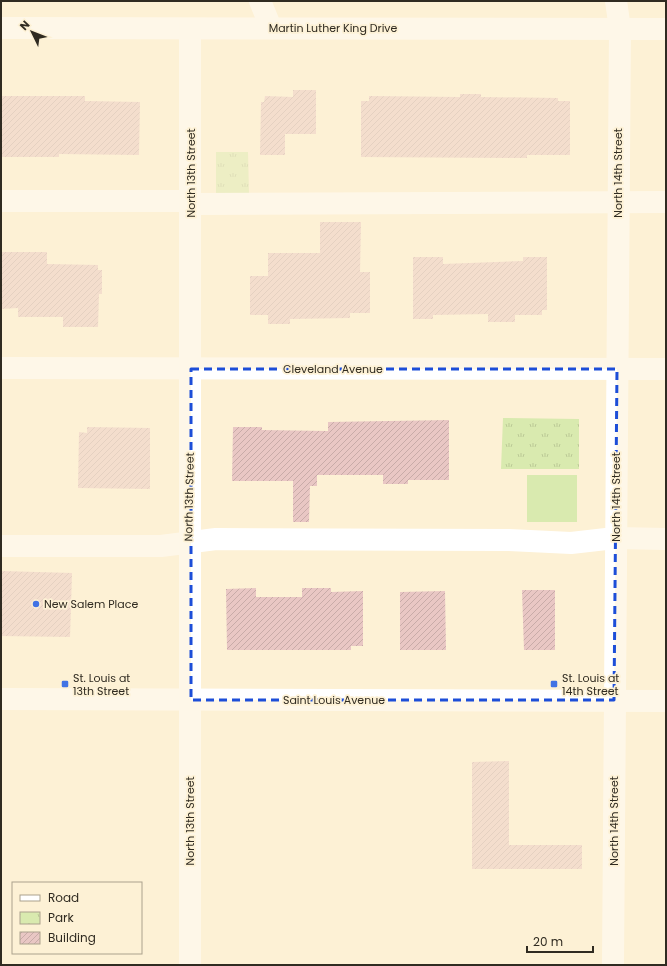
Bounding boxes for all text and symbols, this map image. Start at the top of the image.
north arrow [12,12,52,52]
text: N [16,17,33,34]
street label: Martin Luther King Drive [269,20,398,36]
street label: North 13th Street [183,128,199,218]
street label: North 14th Street [610,128,626,218]
street label: Cleveland Avenue [283,361,383,377]
street label: North 13th Street [180,452,198,542]
street label: North 14th Street [608,452,624,542]
place label: New Salem Place [44,596,138,612]
marker: New Salem Place [31,599,41,609]
place label: St. Louis at 13th Street [73,670,130,699]
place label: St. Louis at 14th Street [562,670,619,699]
marker: St. Louis at 13th Street [60,679,70,689]
marker: St. Louis at 14th Street [549,679,559,689]
street label: Saint Louis Avenue [283,692,385,708]
street label: North 13th Street [182,776,198,866]
street label: North 14th Street [606,776,622,866]
legend [12,882,142,954]
text: Road [48,889,79,906]
text: Park [48,909,75,926]
scale bar [527,928,593,954]
text: Building [48,929,96,946]
text: 20 m [533,933,563,950]

